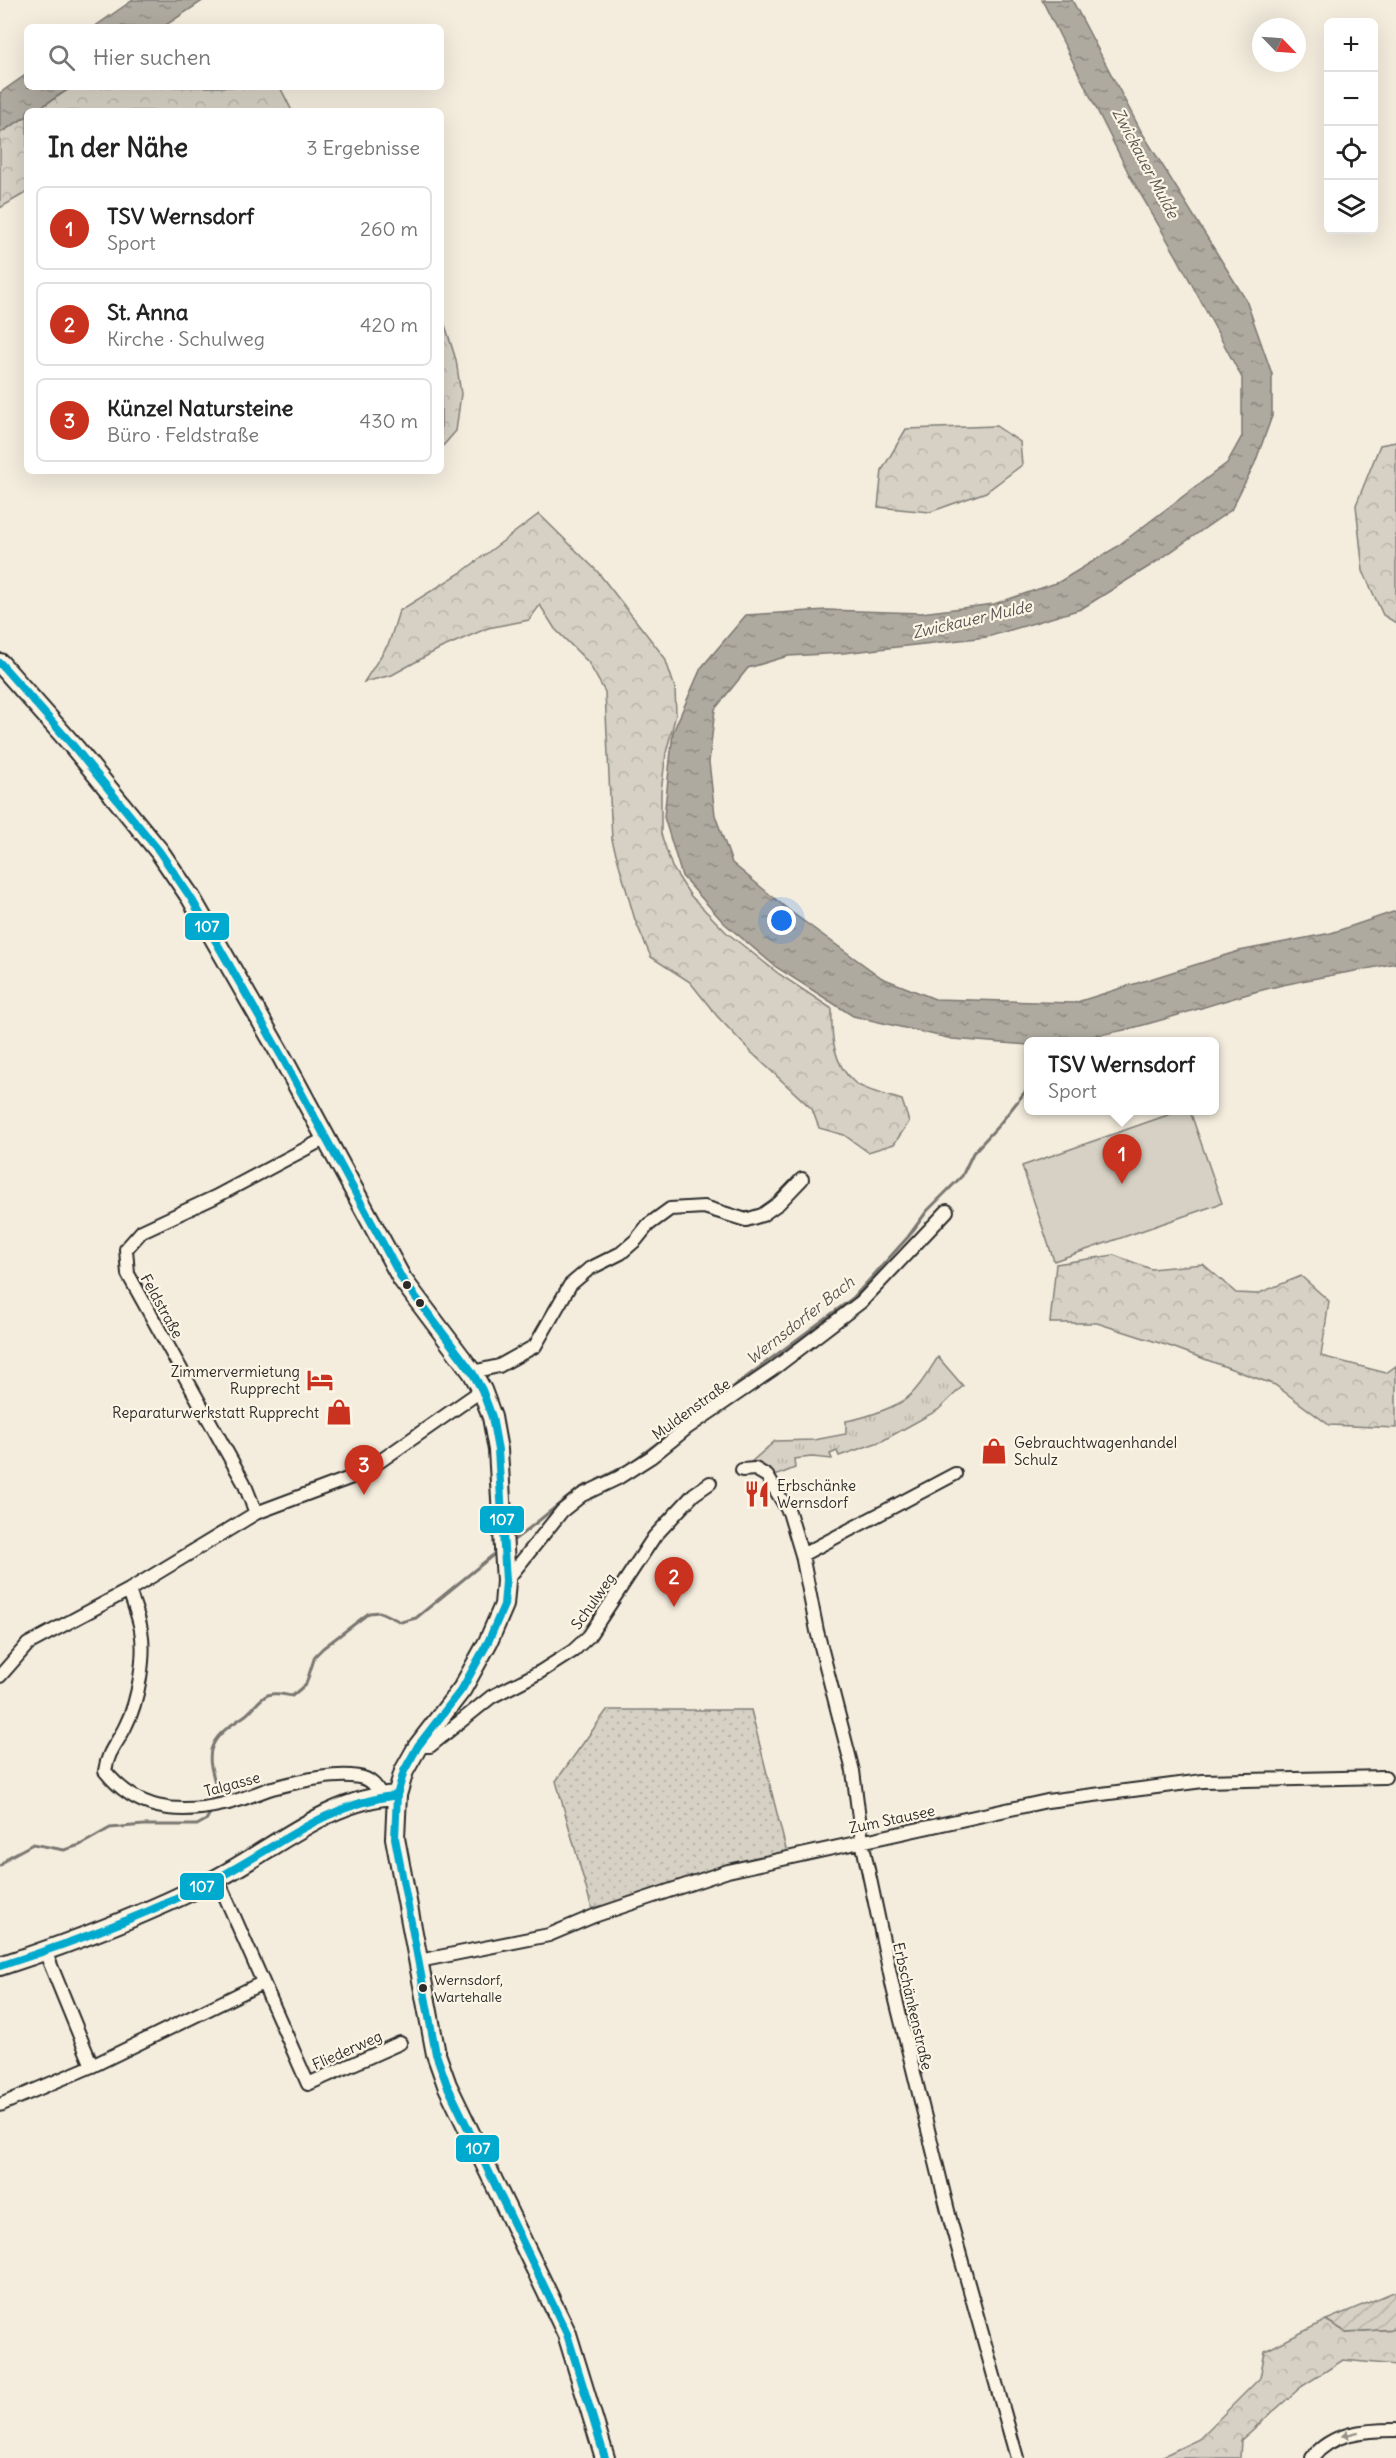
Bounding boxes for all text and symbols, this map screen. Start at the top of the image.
north arrow [1252,18,1306,72]
map controls [1324,18,1378,234]
button: + [1324,18,1378,72]
search box [24,24,444,90]
icon: search [45,41,78,74]
text: Hier suchen [93,43,211,71]
button: − [1324,72,1378,126]
water label: Zwickauer Mulde [1109,104,1184,223]
button: locate [1324,126,1378,180]
text: In der Nähe [48,131,188,164]
text: 3 Ergebnisse [306,135,420,160]
button: layers [1324,180,1378,234]
text: TSV Wernsdorf [107,202,254,230]
text: 1 [66,216,73,241]
text: 260 m [360,216,418,241]
text: Sport [107,230,156,255]
text: St. Anna [107,298,188,326]
text: 2 [64,312,75,337]
text: 420 m [360,312,418,337]
text: Kirche · Schulweg [107,326,265,351]
text: Künzel Natursteine [107,394,293,422]
text: 3 [64,408,75,433]
text: 430 m [360,408,418,433]
text: Büro · Feldstraße [107,422,259,447]
water label: Zwickauer Mulde [910,595,1035,642]
your location [767,906,796,935]
line badge: 107 [184,912,230,941]
text: 107 [195,916,219,936]
popup [1024,1037,1219,1115]
text: TSV Wernsdorf [1048,1050,1195,1078]
text: Sport [1048,1078,1097,1103]
pin: 1 [1102,1134,1142,1184]
street label: Feldstraße [137,1271,187,1341]
water label: Wernsdorfer Bach [742,1271,858,1368]
unlabelled marker [401,1279,413,1291]
unlabelled marker [414,1297,426,1309]
place label: Zimmervermietung Rupprecht [171,1362,300,1398]
hotel icon: Zimmervermietung Rupprecht [305,1365,335,1395]
street label: Muldenstraße [648,1374,734,1444]
shop icon: Reparaturwerkstatt Rupprecht [324,1397,354,1427]
place label: Reparaturwerkstatt Rupprecht [112,1403,319,1422]
place label: Gebrauchtwagenhandel Schulz [1014,1433,1177,1469]
shop icon: Gebrauchtwagenhandel Schulz [979,1436,1009,1466]
pin: 3 [344,1446,384,1495]
place label: Erbschänke Wernsdorf [777,1476,856,1512]
restaurant icon: Erbschänke Wernsdorf [742,1479,772,1509]
line badge: 107 [479,1505,525,1534]
text: 107 [490,1509,514,1529]
pin: 2 [654,1558,694,1607]
street label: Schulweg [567,1569,619,1633]
street label: Talgasse [202,1767,262,1801]
street label: Zum Stausee [847,1801,937,1837]
line badge: 107 [179,1872,225,1901]
text: 107 [190,1876,214,1896]
street label: Erbschänkenstraße [889,1940,937,2072]
place label: Wernsdorf, Wartehalle [434,1971,503,2006]
marker: Wernsdorf, Wartehalle [417,1982,429,1994]
street label: Fliederweg [309,2026,385,2074]
line badge: 107 [455,2134,500,2163]
text: 107 [466,2138,490,2158]
one-way arrow [1341,2430,1359,2440]

